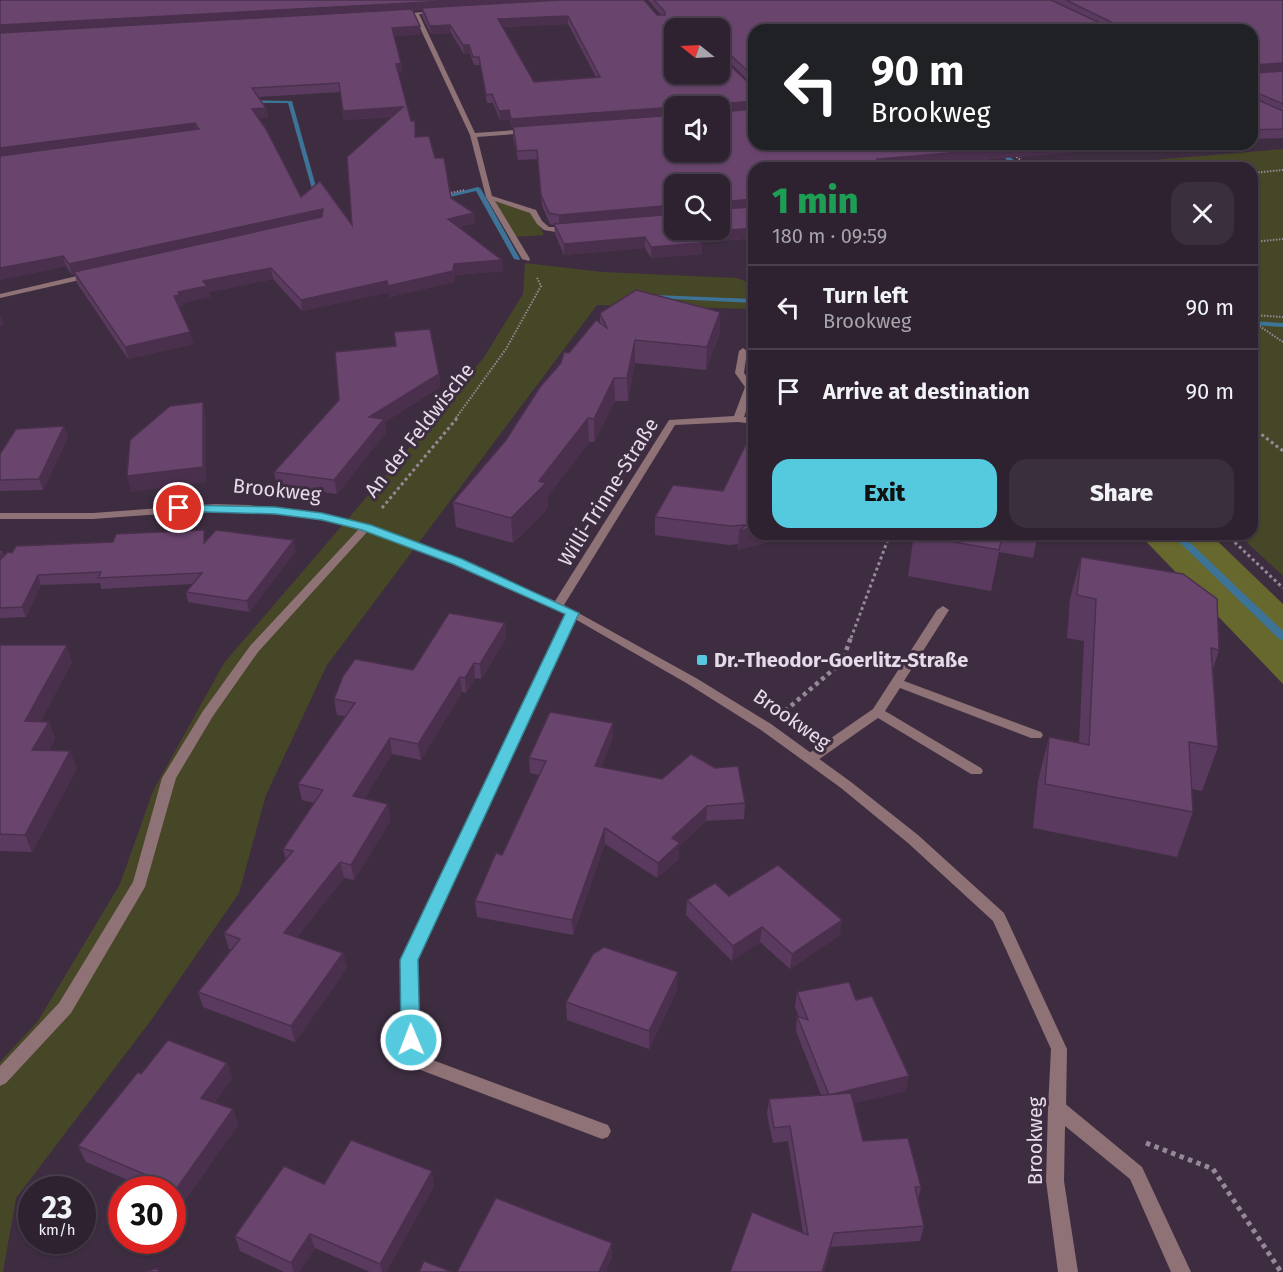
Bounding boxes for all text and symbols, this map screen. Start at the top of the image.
north arrow [664,18,730,84]
map controls [664,18,730,240]
text: 90 m [871,46,965,96]
icon: left [772,48,850,126]
button: sound [664,96,730,162]
text: Brookweg [871,97,991,129]
button: search [664,174,730,240]
text: 1 min [772,179,858,223]
button: close [1171,182,1234,245]
text: 180 m · 09:59 [772,224,887,248]
text: Turn left [823,282,908,309]
icon: left [772,291,805,324]
text: 90 m [1185,294,1234,321]
text: Brookweg [823,309,912,333]
street label: An der Feldwische [359,358,479,502]
icon: arrive [772,375,805,408]
text: Arrive at destination [823,378,1030,405]
text: 90 m [1185,378,1234,405]
street label: Willi-Trinne-Straße [553,414,663,570]
button: Exit [772,459,997,528]
button: Share [1009,459,1234,528]
street label: Brookweg [232,473,323,507]
pin [153,482,204,533]
icon: arrive [162,491,195,524]
place label: Dr.-Theodor-Goerlitz-Straße [714,648,968,672]
marker: Dr.-Theodor-Goerlitz-Straße [695,653,709,667]
street label: Brookweg [749,684,836,755]
position arrow [379,1008,443,1072]
street label: Brookweg [1023,1096,1047,1185]
speed limit sign: 30 [108,1176,186,1254]
text: 23 [42,1190,72,1226]
text: km/h [38,1221,76,1239]

